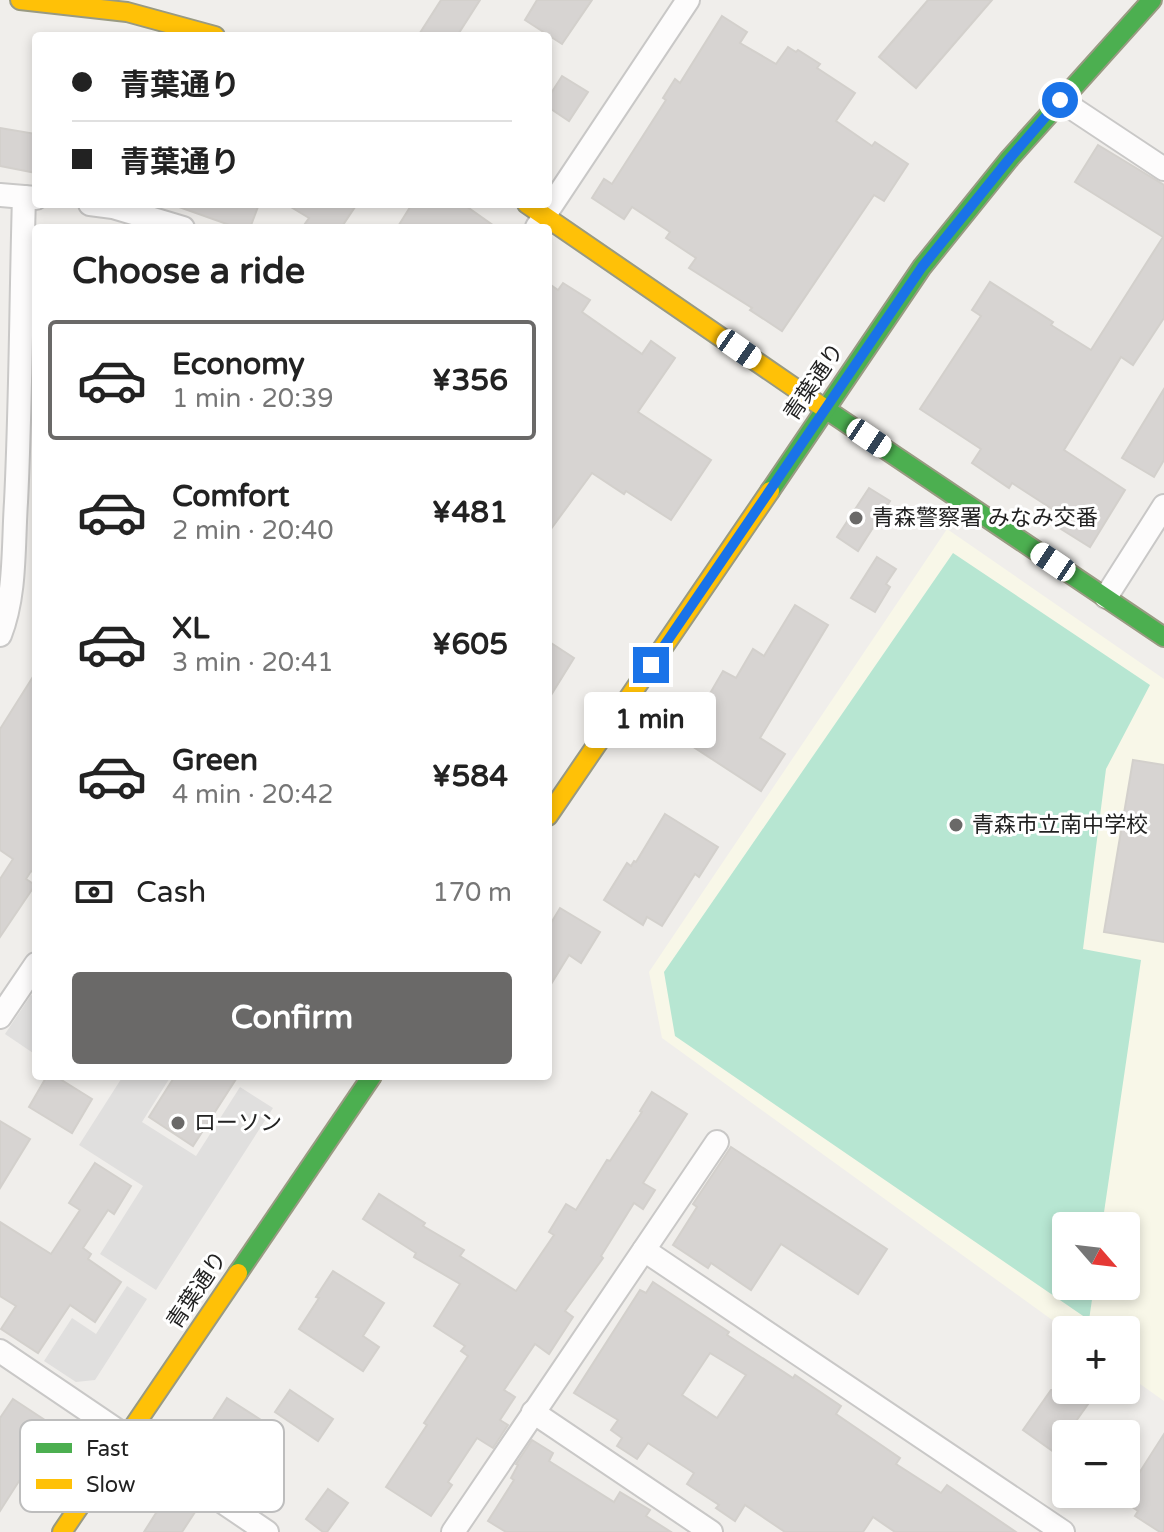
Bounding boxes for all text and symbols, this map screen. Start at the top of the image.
text: 青葉通り [120,67,240,104]
route start [1042,82,1078,118]
text: 青葉通り [120,144,240,181]
text: Choose a ride [72,250,305,293]
car [712,325,766,373]
street label: 青葉通り [779,338,849,426]
icon: car [76,344,148,416]
text: Economy [172,346,305,383]
text: ¥356 [432,362,508,399]
text: 1 min · 20:39 [172,383,334,414]
car [842,415,896,461]
icon: car [76,476,148,548]
text: Comfort [172,478,290,515]
text: ¥481 [432,494,508,531]
place label: 青森警察署 みなみ交番 [872,505,1098,531]
marker: 青森警察署 みなみ交番 [847,509,865,527]
text: 2 min · 20:40 [172,515,334,546]
car [1026,539,1080,585]
icon: car [76,608,148,680]
text: XL [172,610,209,647]
text: ¥605 [432,626,508,663]
text: 3 min · 20:41 [172,647,334,678]
route end [633,647,669,683]
callout: 1 min [585,693,717,749]
text: 1 min [615,704,685,735]
icon: car [76,740,148,812]
text: Green [172,742,258,779]
text: ¥584 [432,758,508,795]
text: 4 min · 20:42 [172,779,334,810]
place label: 青森市立南中学校 [972,812,1148,838]
marker: 青森市立南中学校 [947,816,965,834]
icon: cash [72,870,116,914]
text: Cash [136,874,206,911]
text: 170 m [432,877,512,908]
button: Confirm [72,972,512,1064]
place label: ローソン [194,1110,282,1136]
marker: ローソン [169,1114,187,1132]
north arrow [1052,1212,1140,1300]
map controls [1052,1212,1140,1508]
street label: 青葉通り [162,1246,232,1334]
button: + [1052,1316,1140,1404]
legend [20,1420,284,1512]
button: − [1052,1420,1140,1508]
text: Fast [86,1436,129,1462]
text: Slow [86,1472,136,1498]

